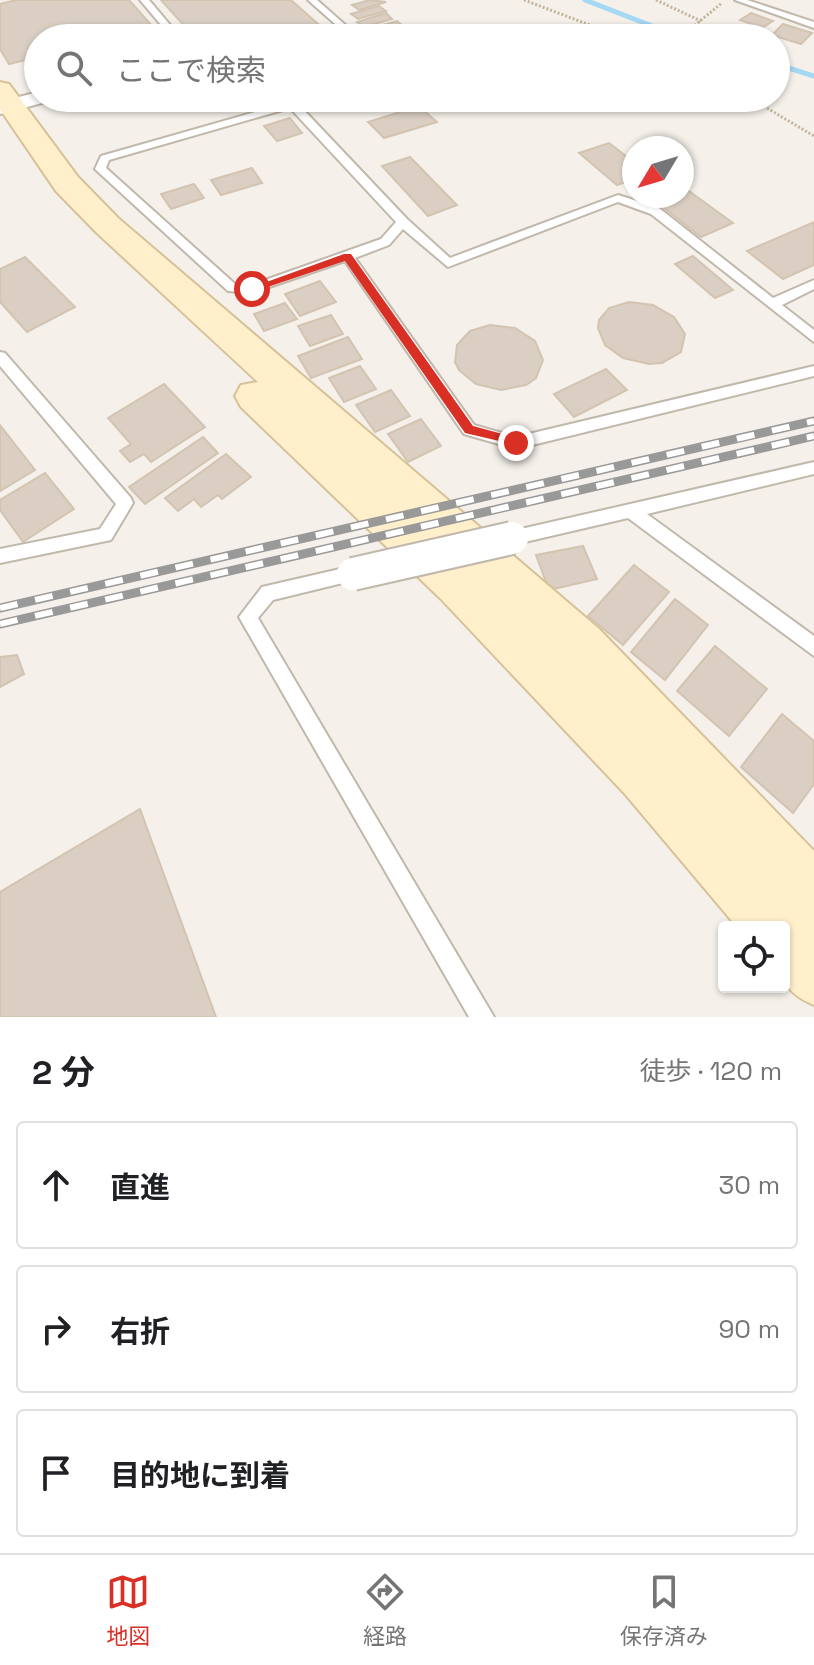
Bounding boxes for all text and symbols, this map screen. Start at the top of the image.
search box [24,24,790,112]
icon: search [52,46,96,90]
text: ここで検索 [116,51,266,90]
north arrow [622,136,694,208]
route start [234,271,270,307]
route end [498,425,534,461]
map controls [718,921,790,993]
button: locate [718,921,790,993]
text: 2 分 [32,1051,95,1094]
text: 徒歩 · 120 m [640,1054,782,1088]
icon: ahead [34,1163,78,1207]
text: 直進 [110,1168,170,1207]
text: 30 m [719,1168,780,1202]
icon: right [34,1307,78,1351]
text: 右折 [110,1312,170,1351]
text: 90 m [718,1312,780,1346]
icon: arrive [34,1451,78,1495]
text: 目的地に到着 [110,1456,290,1495]
tab: 地図 [106,1570,150,1650]
tab: 経路 [363,1570,407,1650]
tab: 保存済み [620,1570,708,1650]

